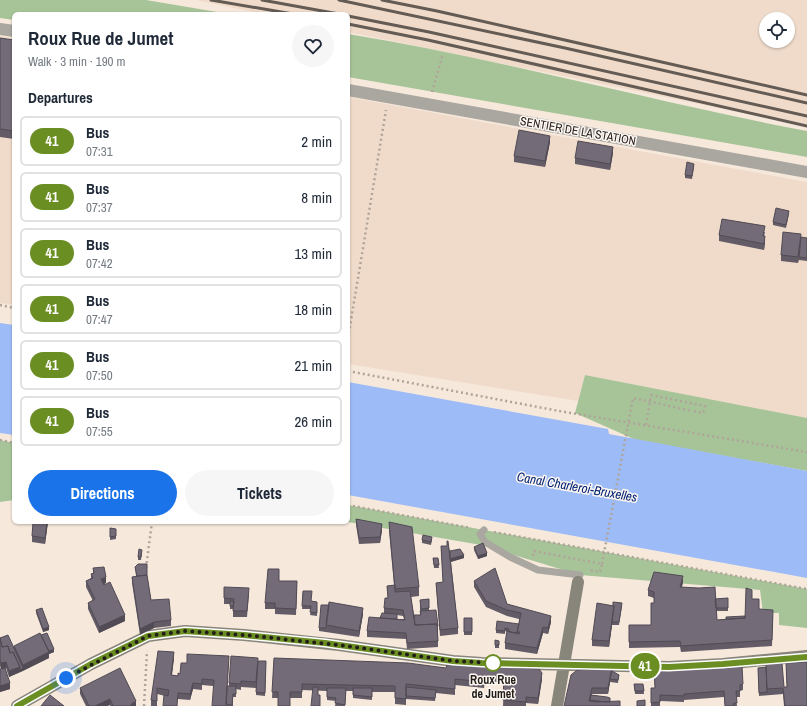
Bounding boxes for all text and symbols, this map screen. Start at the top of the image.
map controls [759,12,795,48]
button: locate [759,12,795,48]
text: Roux Rue de Jumet [28,25,173,51]
button: heart [292,25,334,67]
text: Walk · 3 min · 190 m [28,53,125,70]
text: Departures [28,87,93,108]
street label: SENTIER DE LA STATION [519,113,637,149]
text: Bus [86,122,109,143]
text: 2 min [301,131,332,152]
text: 41 [46,132,58,150]
text: 07:31 [86,143,113,160]
text: Bus [86,178,109,199]
text: 8 min [301,187,332,208]
text: 41 [46,188,58,206]
text: 07:37 [86,199,113,216]
text: Bus [86,234,109,255]
text: 13 min [294,243,332,264]
text: 41 [46,244,58,262]
text: 07:42 [86,255,113,272]
text: Bus [86,290,109,311]
text: 18 min [294,299,332,320]
text: 41 [46,300,58,318]
text: 07:47 [86,311,113,328]
text: Bus [86,346,109,367]
text: 21 min [294,355,332,376]
text: 41 [46,356,58,374]
text: 07:50 [86,367,113,384]
text: Bus [86,402,109,423]
text: 26 min [294,411,332,432]
text: 41 [46,412,58,430]
text: 07:55 [86,423,113,440]
water label: Canal Charleroi-Bruxelles [515,468,639,506]
button: Directions [28,470,177,516]
button: Tickets [185,470,334,516]
line badge: 41 [627,653,663,679]
marker: Roux Rue de Jumet [484,654,502,672]
text: 41 [639,657,651,675]
your location [56,668,76,688]
place label: Roux Rue de Jumet [470,672,516,702]

